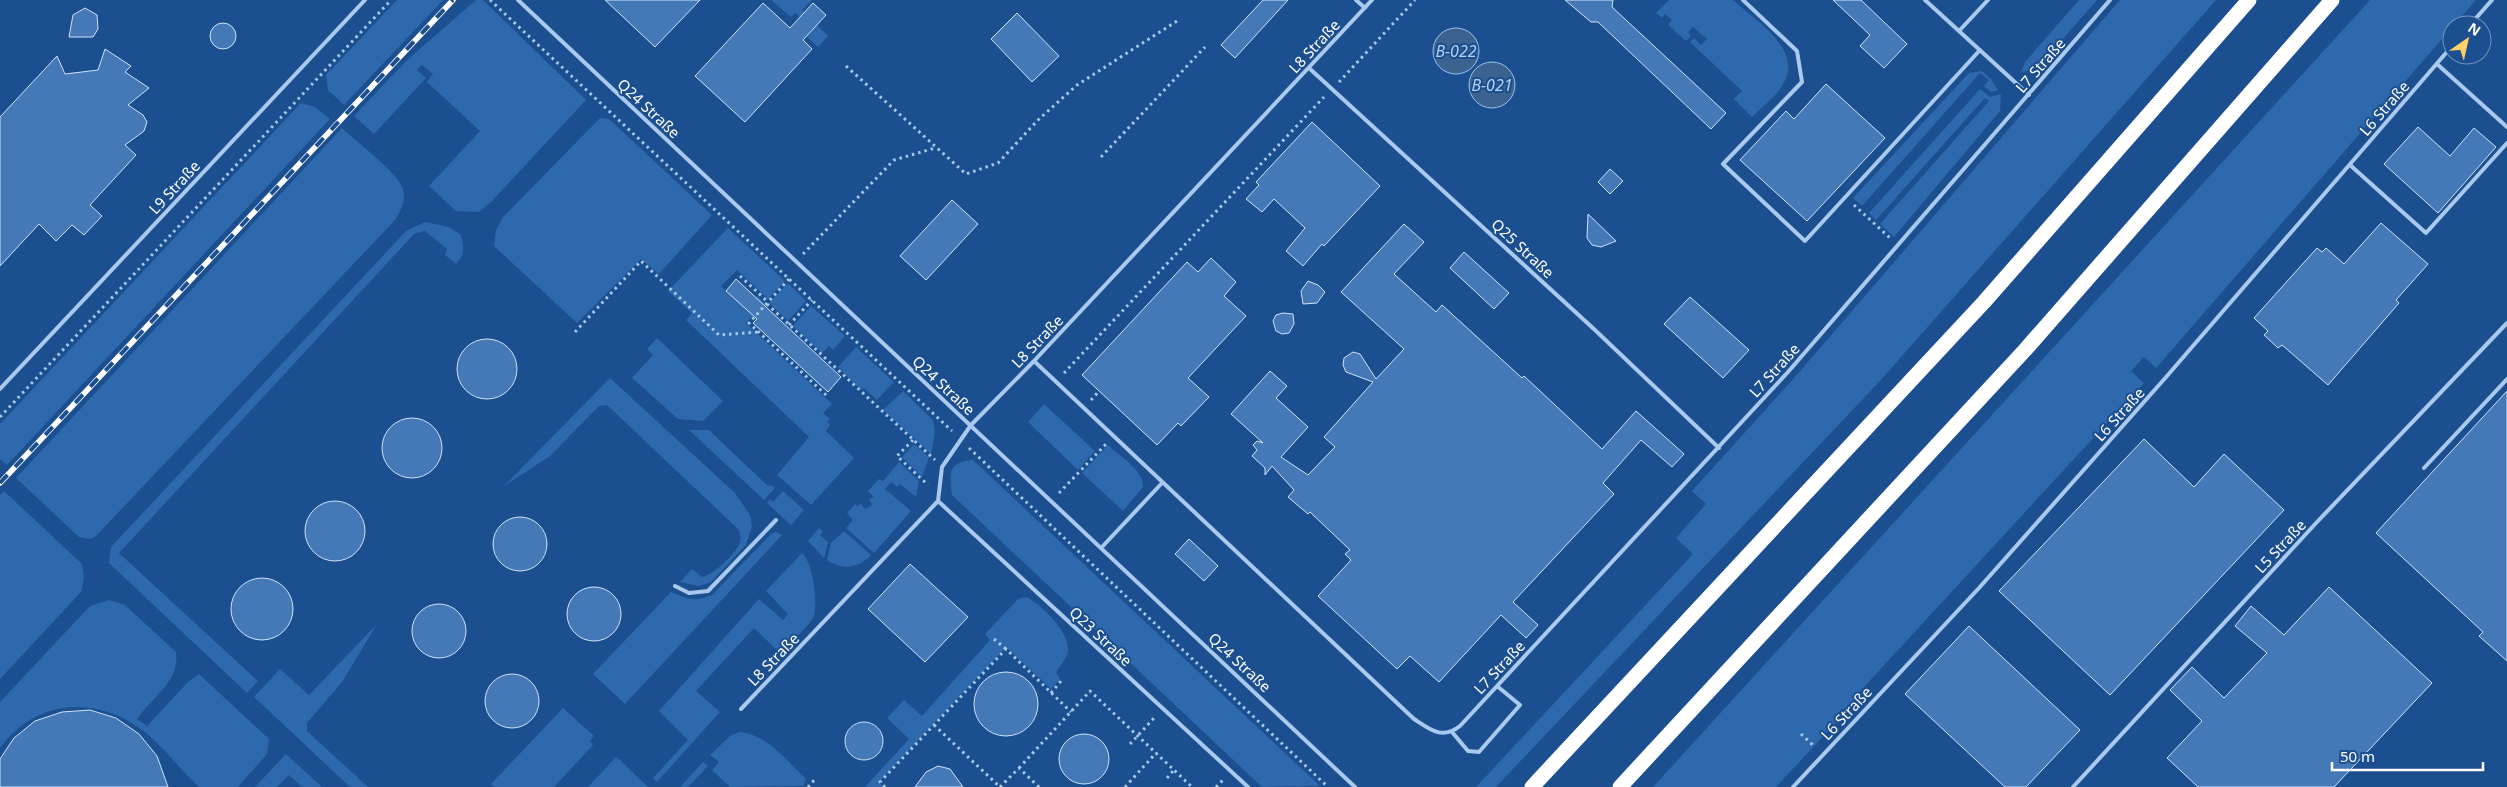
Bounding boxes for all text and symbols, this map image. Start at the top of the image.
street label: L8 Straße [1284,15,1344,77]
north arrow [2442,15,2492,65]
text: N [2465,18,2485,40]
street label: L7 Straße [2011,33,2069,97]
water label: B-022 [1435,40,1477,62]
street label: Q24 Straße [613,74,685,142]
water label: B-021 [1471,74,1513,96]
street label: L6 Straße [2355,76,2413,140]
street label: L9 Straße [144,156,204,218]
street label: Q25 Straße [1487,214,1559,282]
street label: L8 Straße [1007,310,1067,372]
street label: L7 Straße [1744,339,1804,401]
street label: Q24 Straße [908,351,980,419]
street label: L6 Straße [2089,383,2149,445]
street label: L5 Straße [2250,515,2310,577]
street label: Q23 Straße [1065,602,1137,670]
street label: L8 Straße [743,628,803,690]
street label: Q24 Straße [1204,628,1276,696]
street label: L7 Straße [1469,636,1529,698]
street label: L6 Straße [1816,682,1876,744]
scale bar [2332,740,2483,772]
text: 50 m [2340,746,2375,766]

